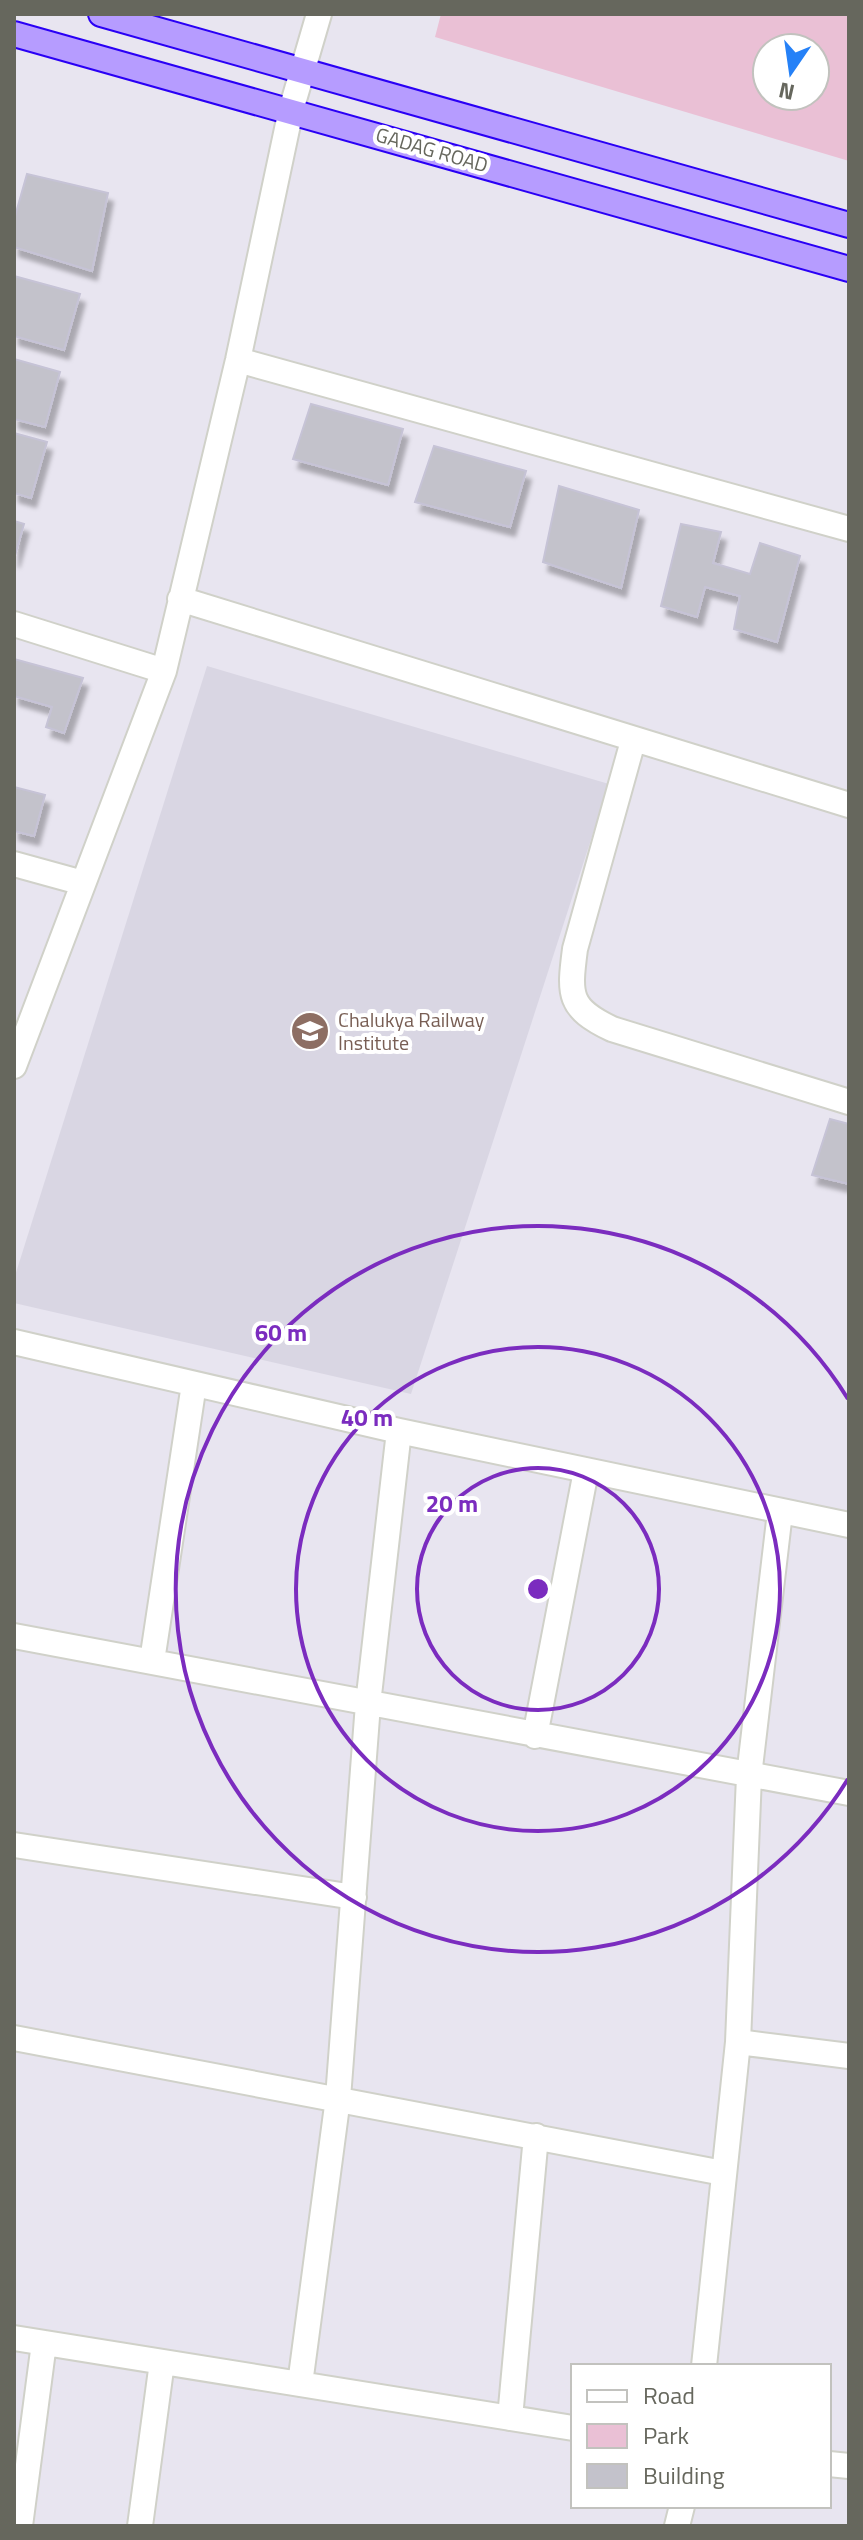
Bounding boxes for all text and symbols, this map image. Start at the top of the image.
north arrow [751,32,831,112]
text: N [775,73,798,110]
street label: GADAG ROAD [372,119,492,180]
place label: Chalukya Railway Institute [338,1004,485,1058]
school or university icon: Chalukya Railway Institute [289,1010,331,1052]
text: 60 m [255,1314,307,1350]
text: 40 m [341,1399,393,1435]
text: 20 m [426,1485,478,1521]
centre of rings [524,1575,552,1603]
legend [571,2364,831,2508]
text: Road [643,2377,695,2413]
text: Park [643,2417,689,2453]
text: Building [643,2457,725,2493]

